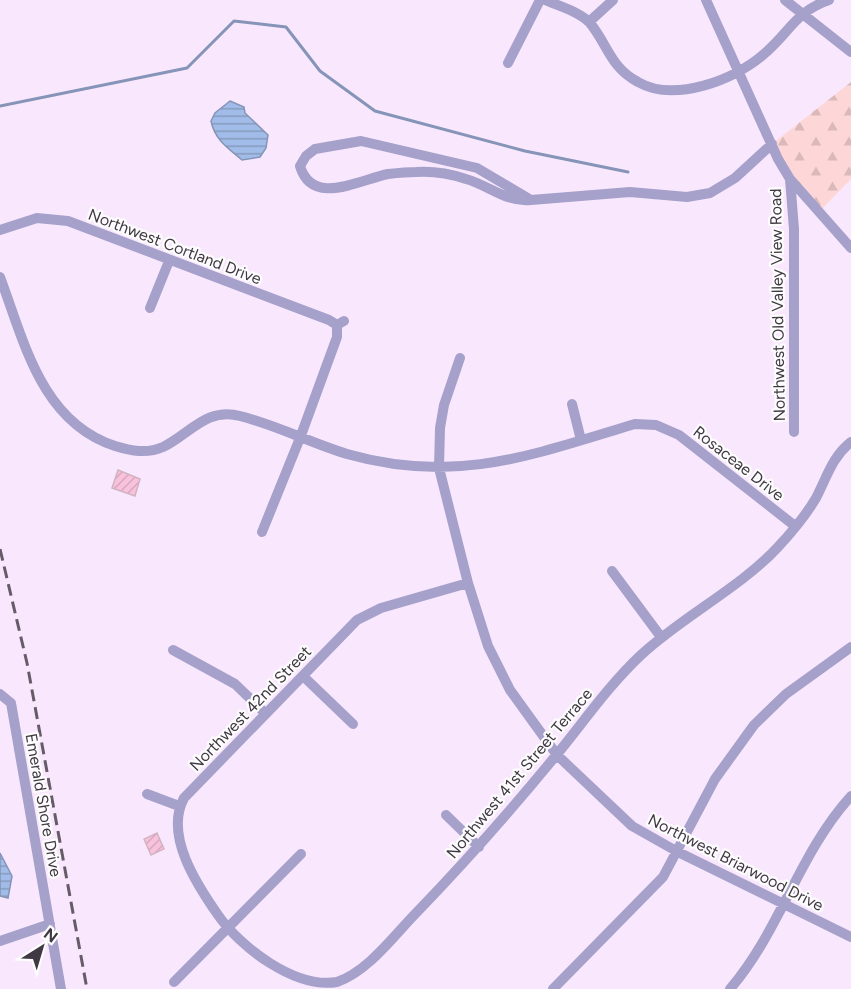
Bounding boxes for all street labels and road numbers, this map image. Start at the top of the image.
street label: Northwest Old Valley View Road [766,188,789,422]
street label: Northwest Cortland Drive [86,205,264,288]
street label: Rosaceae Drive [689,422,788,505]
street label: Northwest 42nd Street [186,642,315,775]
street label: Northwest 41st Street Terrace [443,684,596,862]
street label: Emerald Shore Drive [22,732,66,879]
street label: Northwest Briarwood Drive [645,810,827,915]

